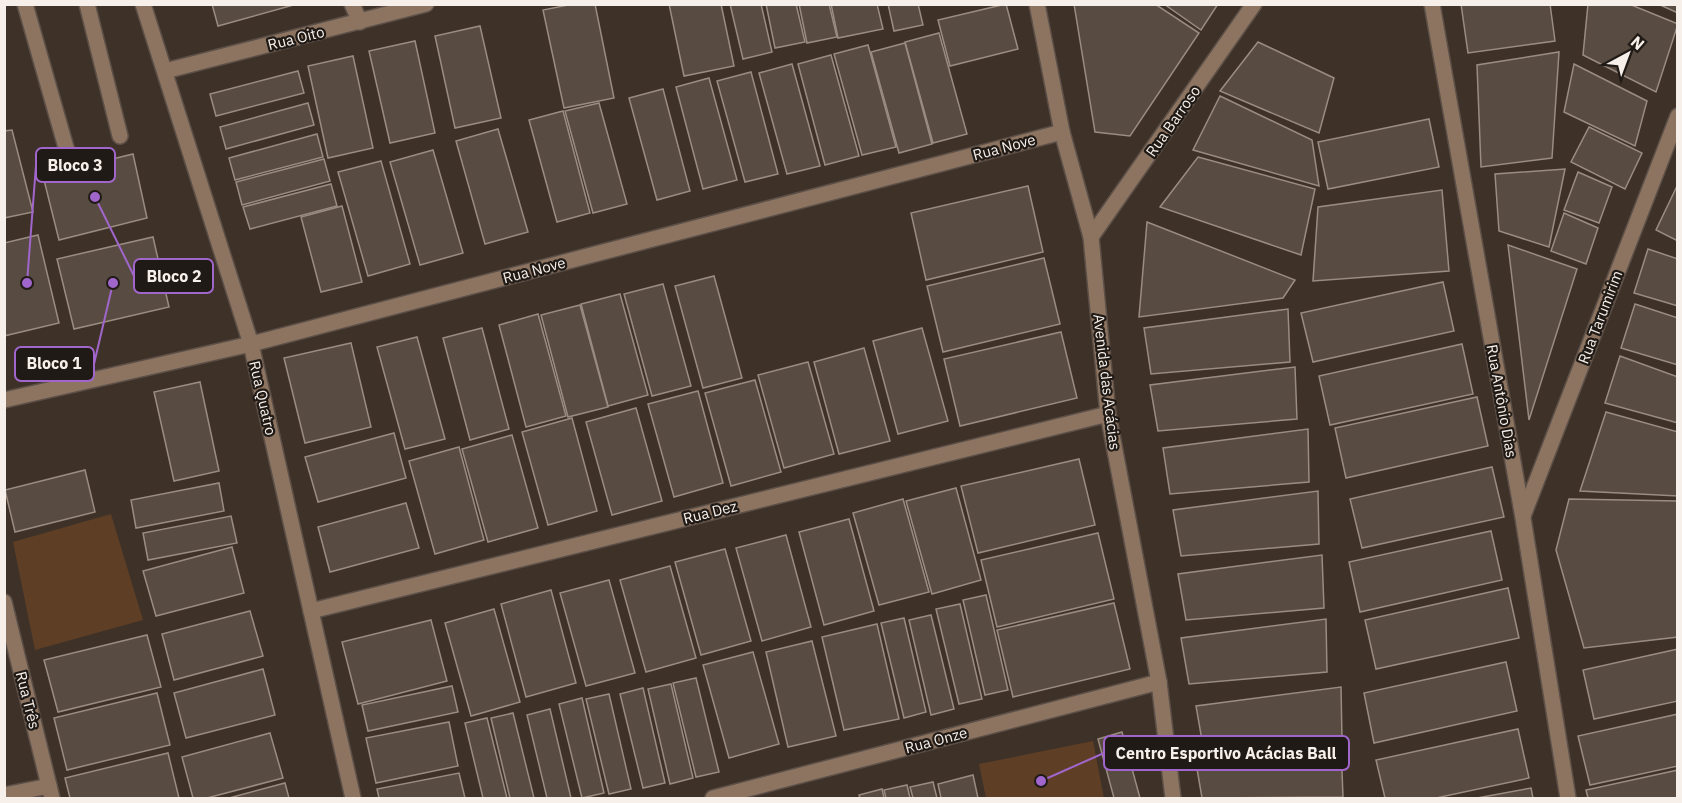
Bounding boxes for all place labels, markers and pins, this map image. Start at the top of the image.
callout: Bloco 3 [36,148,115,182]
callout: Bloco 2 [134,259,213,293]
callout: Bloco 1 [15,347,94,381]
callout: Centro Esportivo Acácias Ball [1104,736,1349,770]

